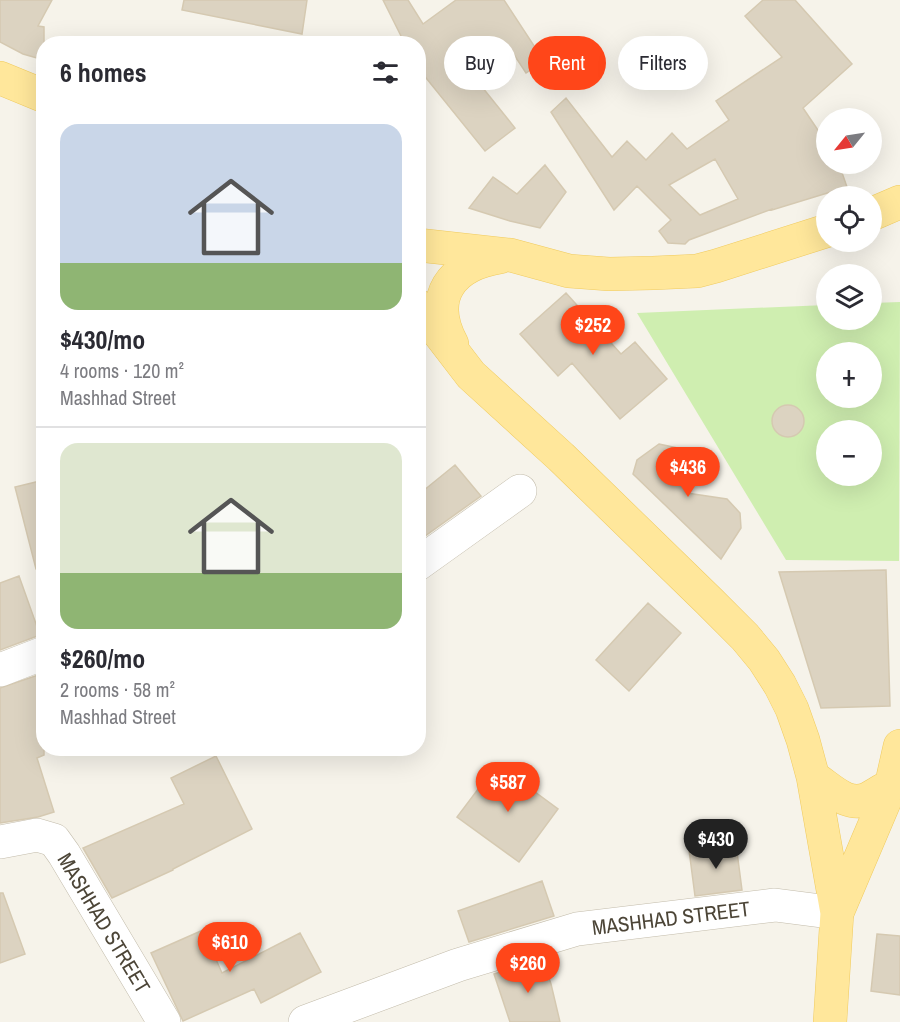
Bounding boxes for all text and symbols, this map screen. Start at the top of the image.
chip: Buy [444,36,516,90]
chip: Rent [528,36,606,90]
chip: Filters [618,36,708,90]
text: 6 homes [60,55,147,90]
icon: filters [369,56,402,89]
north arrow [816,108,882,174]
map controls [816,108,882,486]
icon: home [177,163,285,271]
button: locate [816,186,882,252]
button: layers [816,264,882,330]
pin: $252 [557,305,629,356]
text: $252 [575,311,611,338]
text: $430/mo [60,322,145,357]
button: + [816,342,882,408]
text: 4 rooms · 120 m² [60,357,184,384]
text: Mashhad Street [60,384,176,411]
button: − [816,420,882,486]
pin: $436 [652,447,724,498]
text: $436 [670,453,706,480]
icon: home [177,482,285,590]
text: $260/mo [60,641,145,676]
text: 2 rooms · 58 m² [60,676,175,703]
text: Mashhad Street [60,703,176,730]
pin: $587 [472,762,544,813]
text: $587 [490,768,526,795]
pin: $430 [680,819,752,870]
text: $430 [698,825,734,852]
street label: MASHHAD STREET [51,847,158,999]
street label: MASHHAD STREET [590,894,752,942]
pin: $610 [194,922,266,973]
text: $610 [212,928,248,955]
pin: $260 [492,943,564,994]
text: $260 [510,949,546,976]

